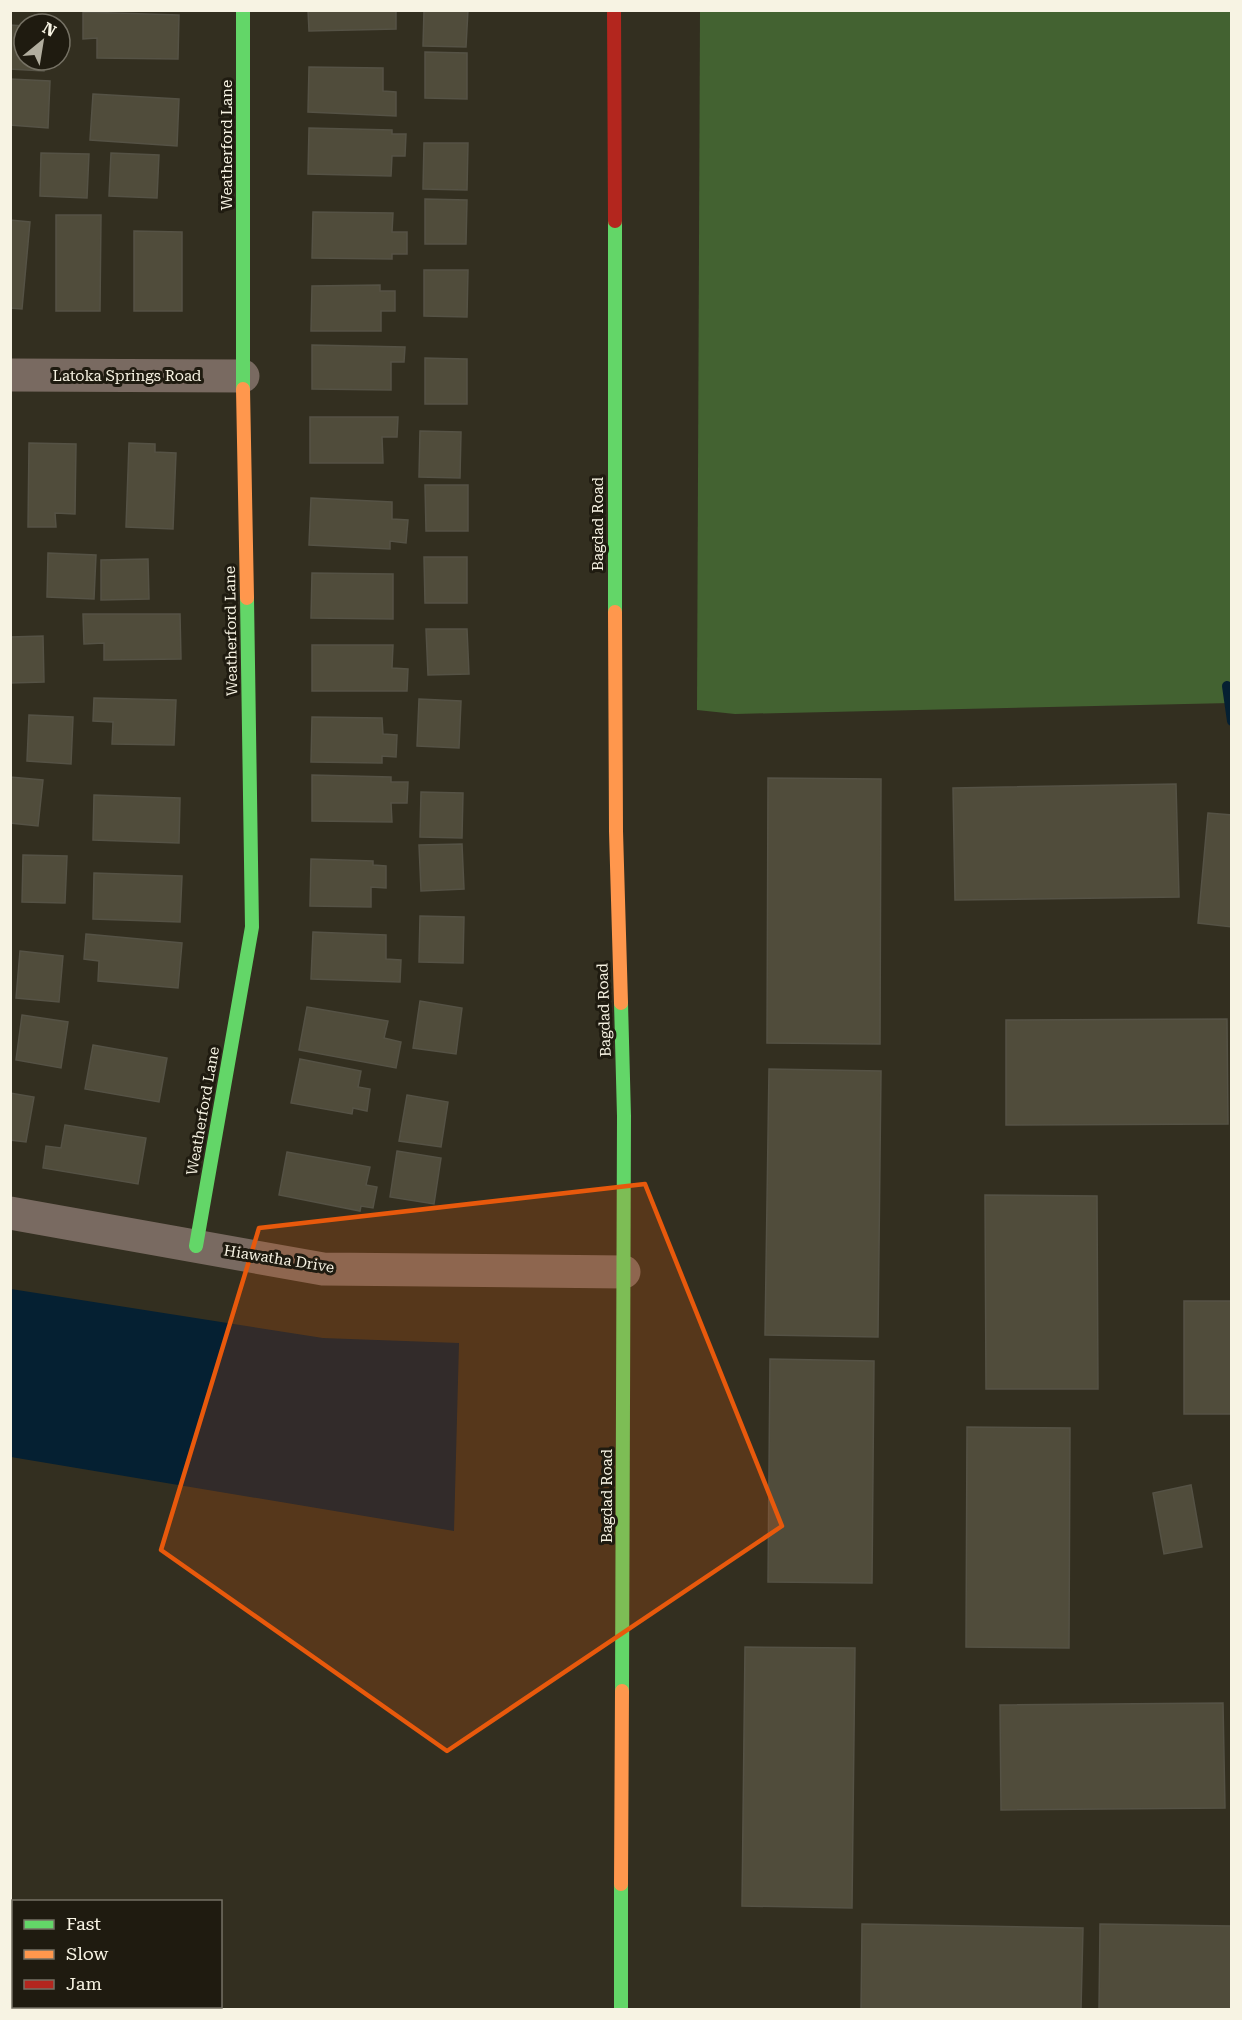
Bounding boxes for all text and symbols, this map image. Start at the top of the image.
north arrow [12,12,72,72]
text: N [39,18,59,41]
street label: Weatherford Lane [218,80,236,210]
street label: Latoka Springs Road [53,367,202,385]
street label: Bagdad Road [589,477,607,571]
street label: Weatherford Lane [221,566,241,696]
street label: Bagdad Road [593,962,615,1057]
street label: Weatherford Lane [183,1045,223,1177]
street label: Hiawatha Drive [222,1241,336,1277]
street label: Bagdad Road [598,1449,616,1543]
legend [12,1900,222,2008]
text: Fast [66,1913,101,1934]
text: Slow [66,1943,108,1964]
text: Jam [66,1973,102,1994]

